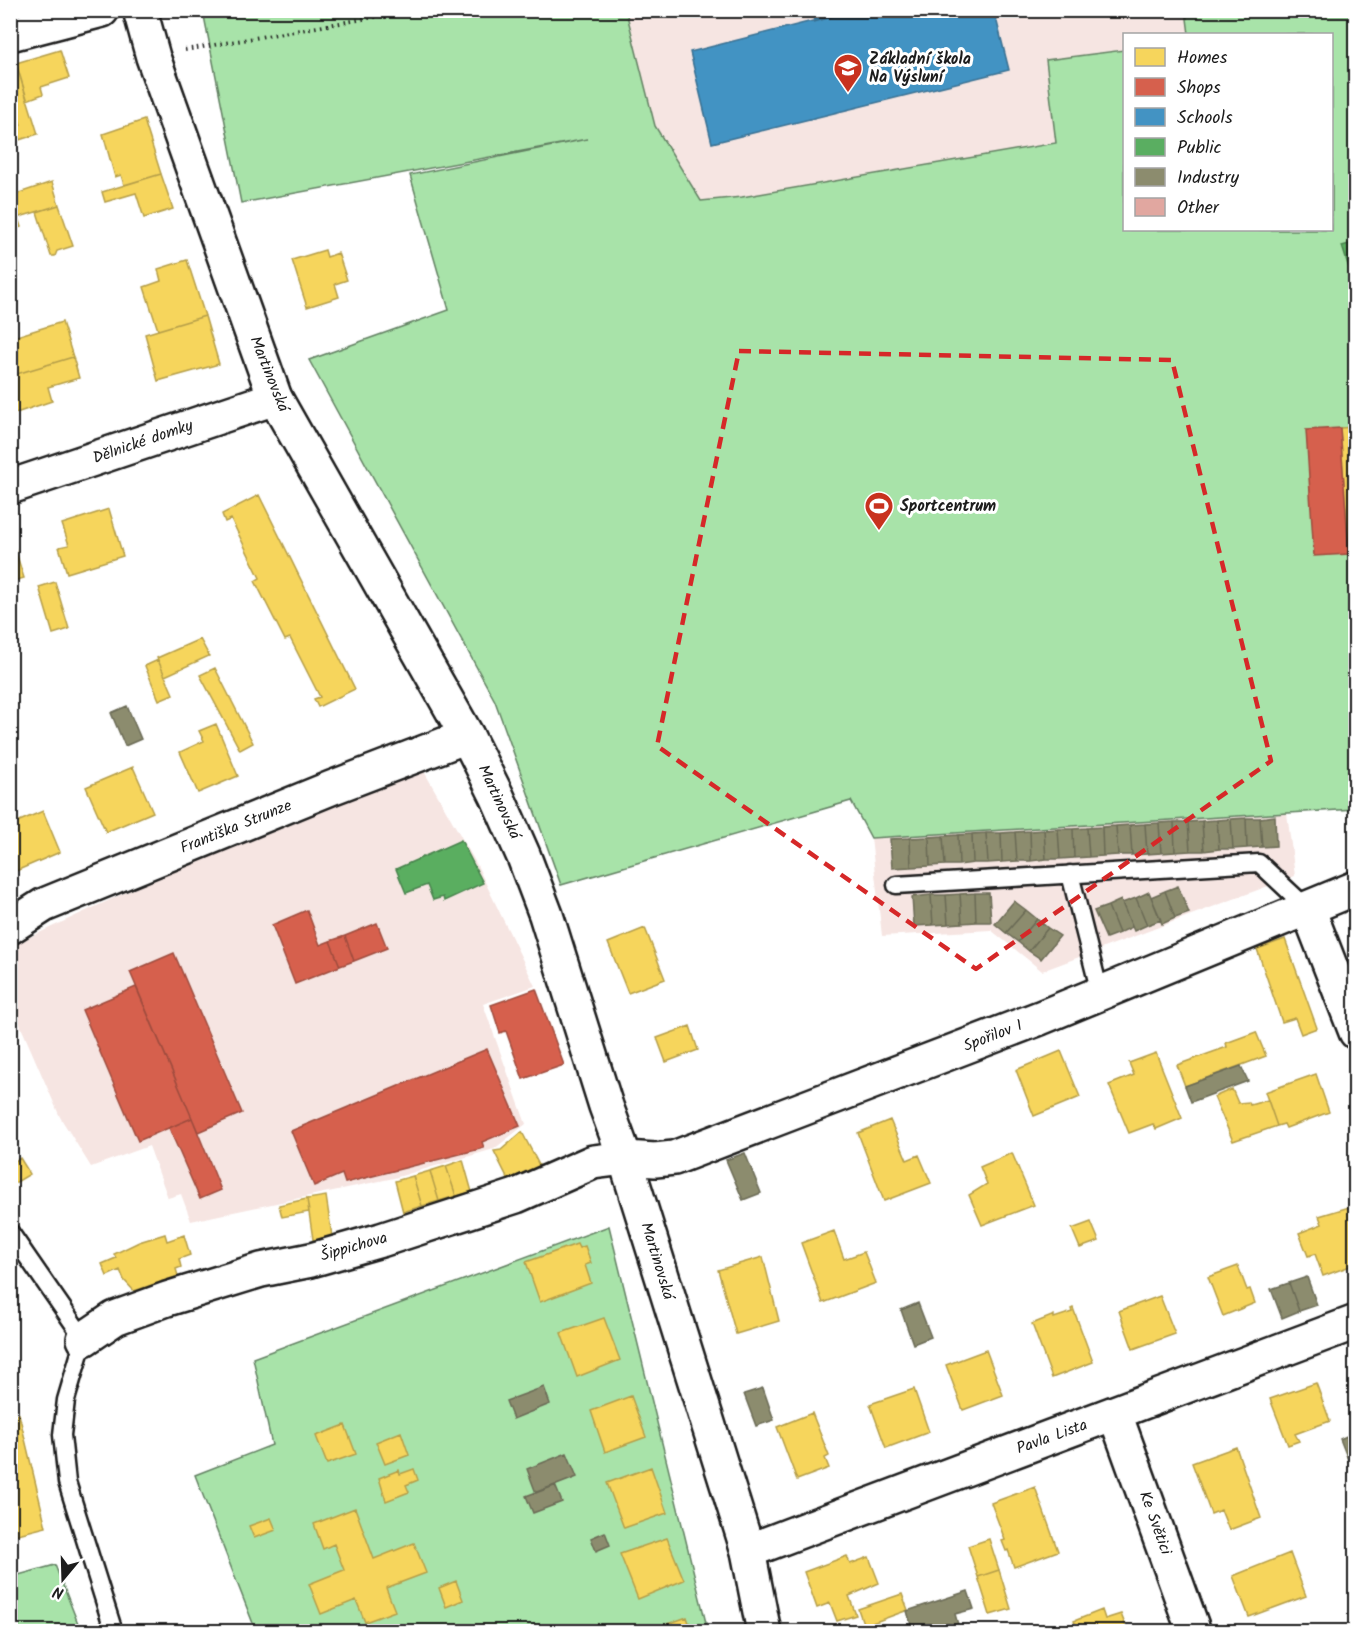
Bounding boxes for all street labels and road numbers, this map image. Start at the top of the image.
street label: Martinovská [242,332,296,417]
street label: Dělnické domky [89,413,197,471]
street label: Martinovská [471,761,528,845]
street label: Františka Strunze [176,793,296,861]
street label: Spořilov I [960,1013,1026,1059]
street label: Martinovská [633,1219,681,1304]
street label: Šippichova [318,1226,390,1268]
street label: Pavla Lista [1013,1413,1091,1461]
street label: Ke Světici [1132,1488,1178,1560]

